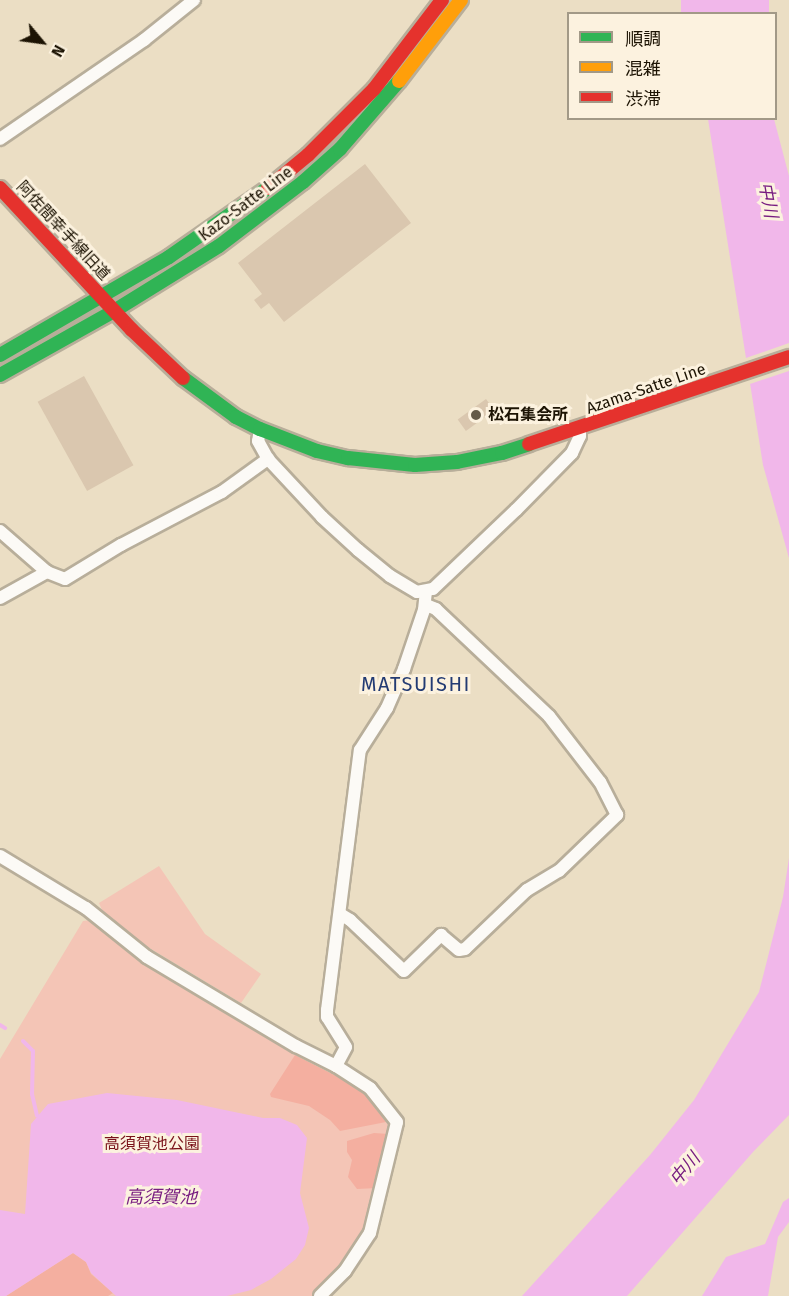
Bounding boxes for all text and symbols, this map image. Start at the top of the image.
north arrow [12,12,72,72]
legend [567,12,777,120]
text: 順調 [625,28,661,50]
text: N [47,42,69,60]
text: 混雑 [625,58,661,80]
text: 渋滞 [625,88,661,110]
street label: Kazo-Satte Line [195,163,297,245]
street label: 阿佐間幸手線旧道 [12,178,114,284]
water label: 中川 [754,180,782,220]
street label: Azama-Satte Line [584,360,708,418]
place label: 松石集会所 [488,405,568,425]
marker: 松石集会所 [469,408,483,422]
district label: MATSUISHI [361,672,471,696]
park label: 高須賀池公園 [104,1134,200,1154]
water label: 中川 [665,1148,705,1190]
water label: 高須賀池 [125,1186,197,1208]

